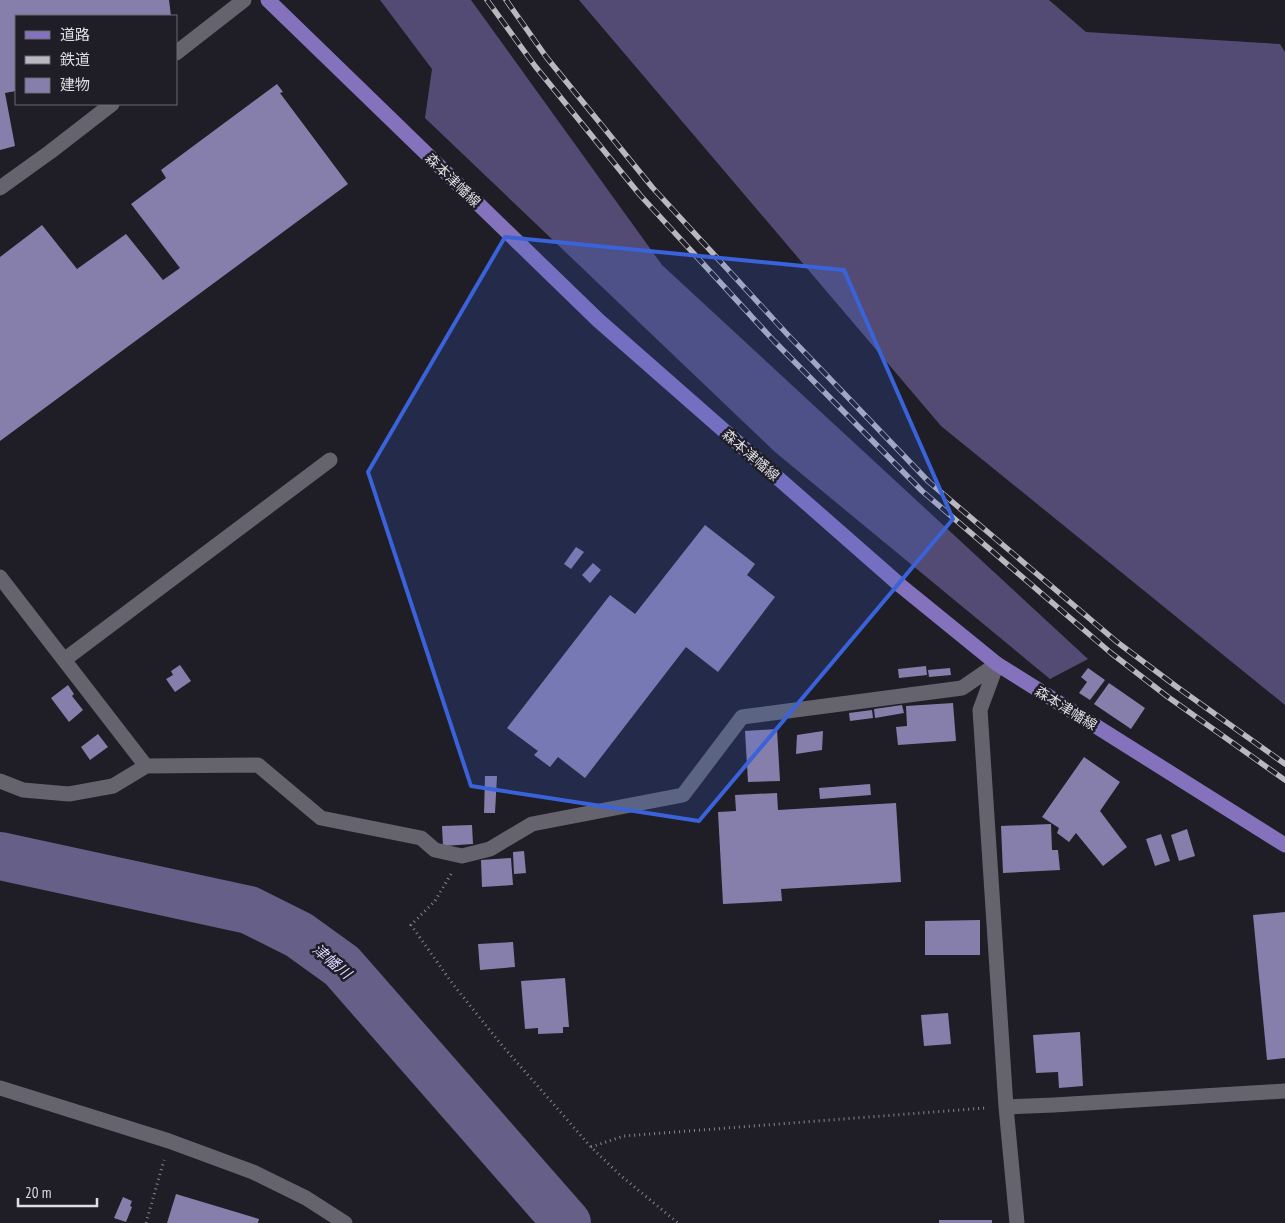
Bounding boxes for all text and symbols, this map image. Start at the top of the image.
legend [15,15,178,105]
text: 道路 [60,25,90,44]
text: 鉄道 [60,50,90,69]
text: 建物 [60,75,90,94]
street label: 森本津幡線 [422,149,484,211]
street label: 森本津幡線 [719,425,783,485]
street label: 森本津幡線 [1032,682,1100,734]
water label: 津幡川 [309,939,357,984]
scale bar [18,1176,96,1208]
text: 20 m [25,1183,51,1202]

